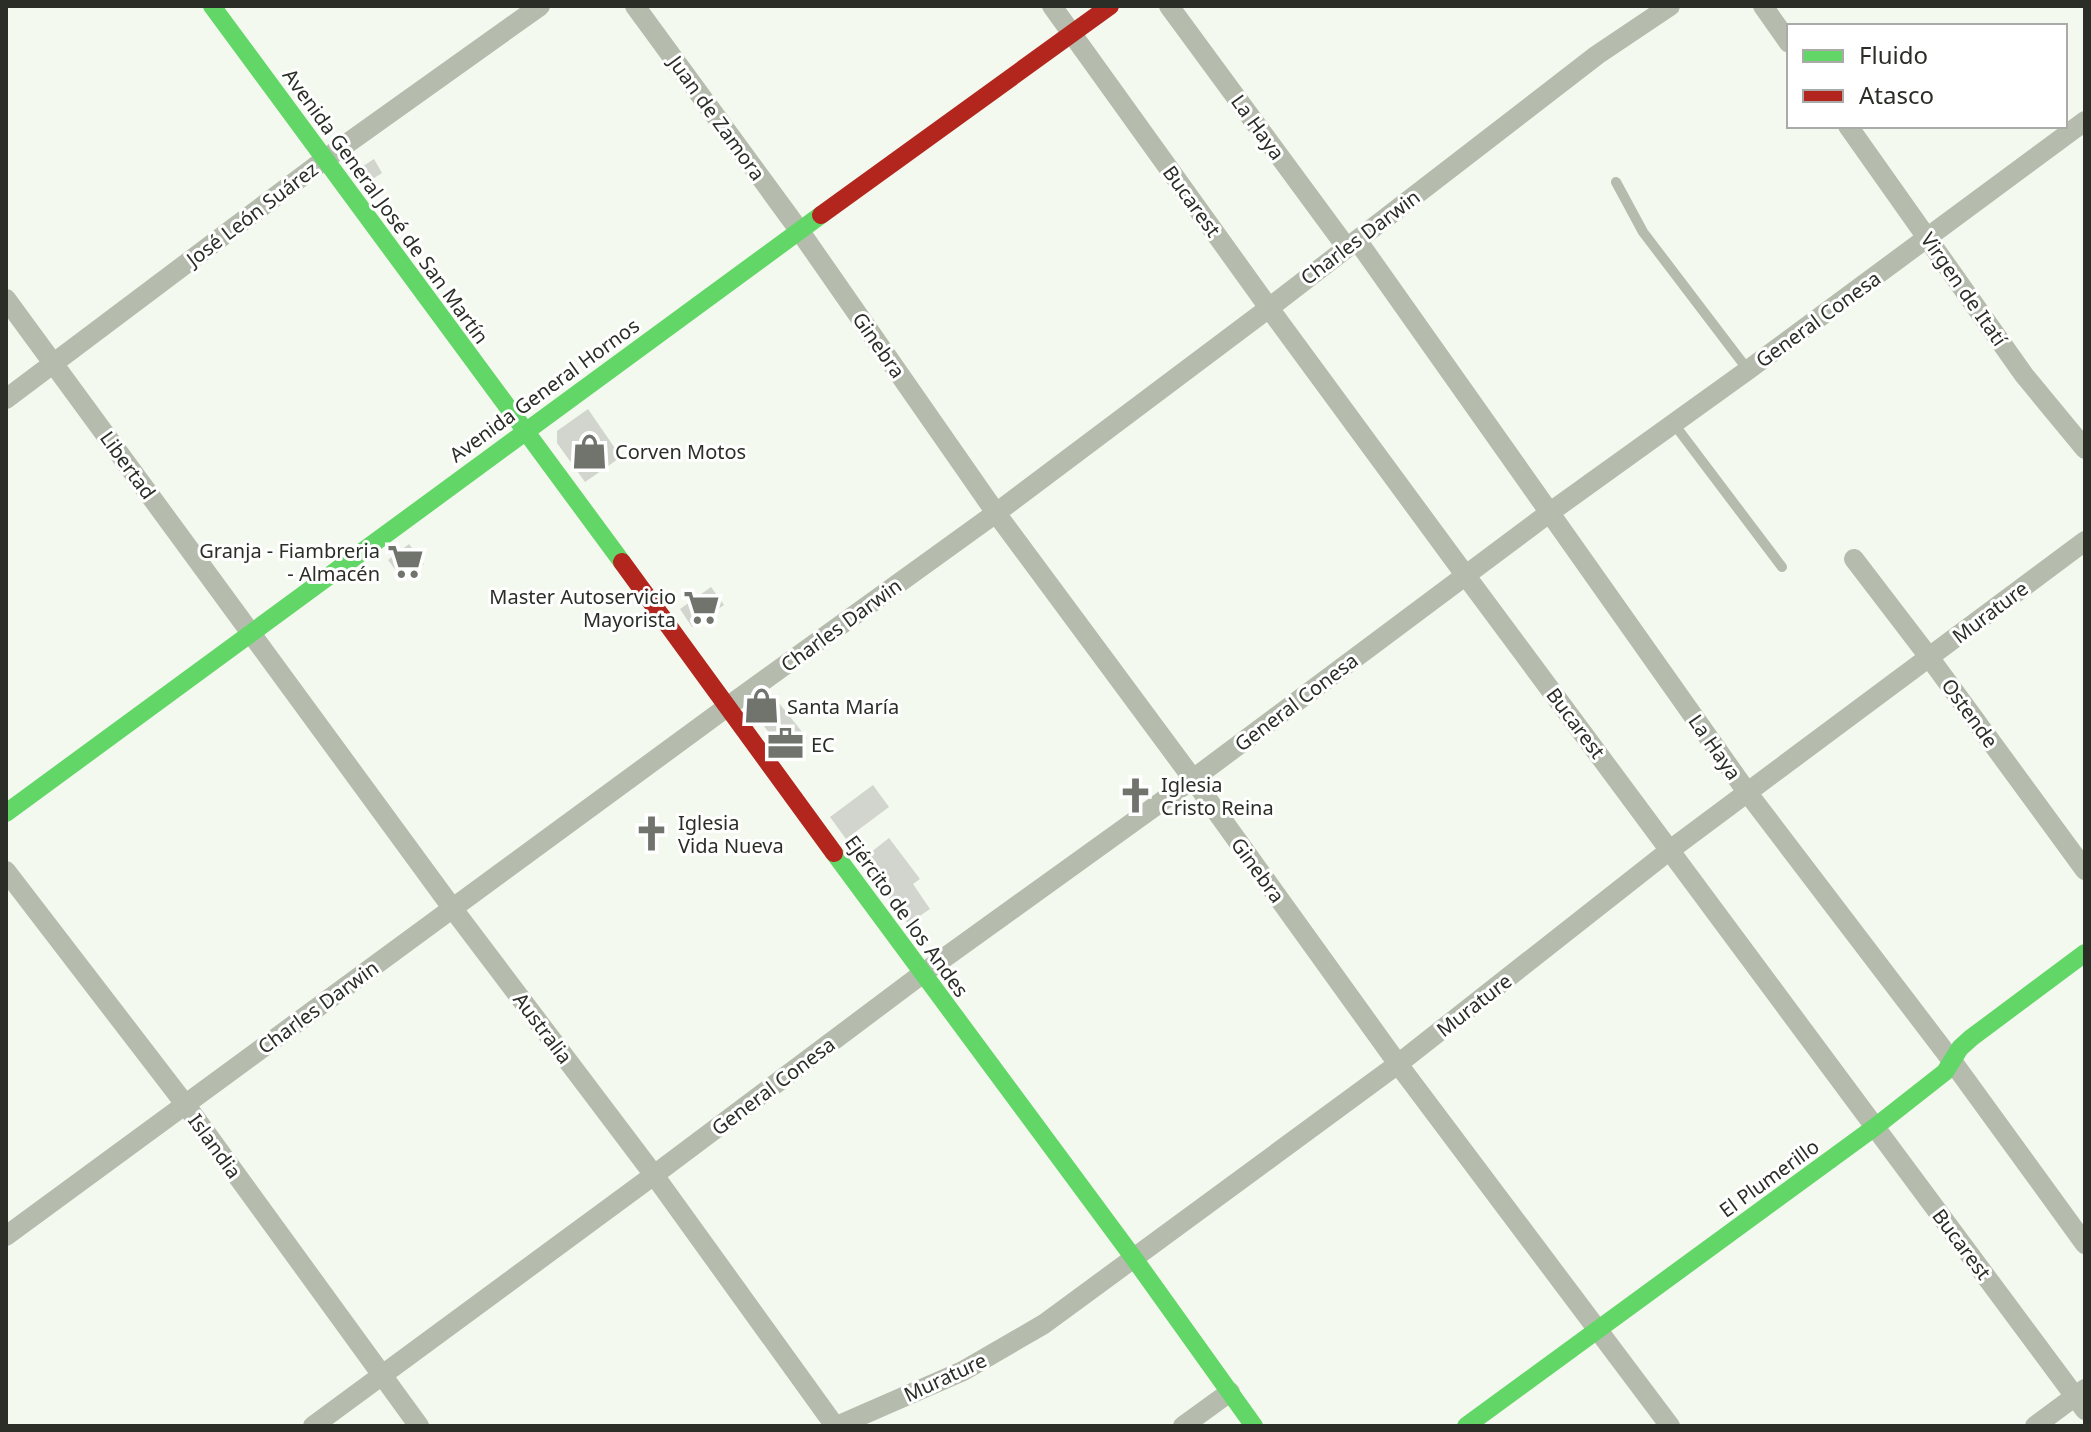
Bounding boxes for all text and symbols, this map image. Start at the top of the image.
legend [1787,24,2067,128]
text: Fluido [1859,38,1928,71]
street label: Juan de Zamora [661,49,771,186]
street label: Avenida General José de San Martín [277,63,495,349]
text: Atasco [1859,78,1934,111]
street label: La Haya [1225,89,1291,165]
street label: José León Suárez [179,156,323,274]
street label: Bucarest [1157,160,1227,242]
street label: Charles Darwin [1295,183,1425,291]
street label: Virgen de Itatí [1915,227,2014,352]
street label: General Conesa [1750,265,1886,373]
street label: Ginebra [847,307,911,383]
street label: Avenida General Hornos [444,312,644,468]
street label: Libertad [94,425,162,505]
shop icon: Corven Motos [570,432,608,470]
place label: Corven Motos [615,438,746,465]
place label: Granja - Fiambreria - Almacén [199,537,380,587]
supermarket icon: Granja - Fiambreria - Almacén [387,543,425,581]
street label: Charles Darwin [775,572,907,678]
street label: Murature [1947,575,2033,649]
place label: Master Autoservicio Mayorista [489,583,676,633]
supermarket icon: Master Autoservicio Mayorista [683,588,721,626]
street label: General Conesa [1229,647,1363,757]
street label: Ostende [1936,673,2004,753]
street label: Bucarest [1541,682,1611,764]
shop icon: Santa María [742,687,780,725]
place label: Santa María [787,693,899,720]
street label: La Haya [1683,709,1747,785]
office icon: EC [766,725,804,763]
place label: EC [811,731,835,758]
place label: Iglesia Cristo Reina [1161,771,1274,821]
church icon: Iglesia Cristo Reina [1116,776,1154,814]
place label: Iglesia Vida Nueva [678,809,784,859]
church icon: Iglesia Vida Nueva [633,814,671,852]
street label: Ejército de los Andes [839,830,975,1002]
street label: Ginebra [1225,832,1291,908]
street label: Charles Darwin [252,954,384,1060]
street label: Murature [1431,967,1517,1043]
street label: Australia [507,987,579,1069]
street label: General Conesa [706,1031,840,1141]
street label: Islandia [182,1108,248,1184]
street label: El Plumerillo [1714,1133,1824,1223]
street label: Bucarest [1927,1203,1997,1285]
street label: Murature [899,1346,991,1408]

